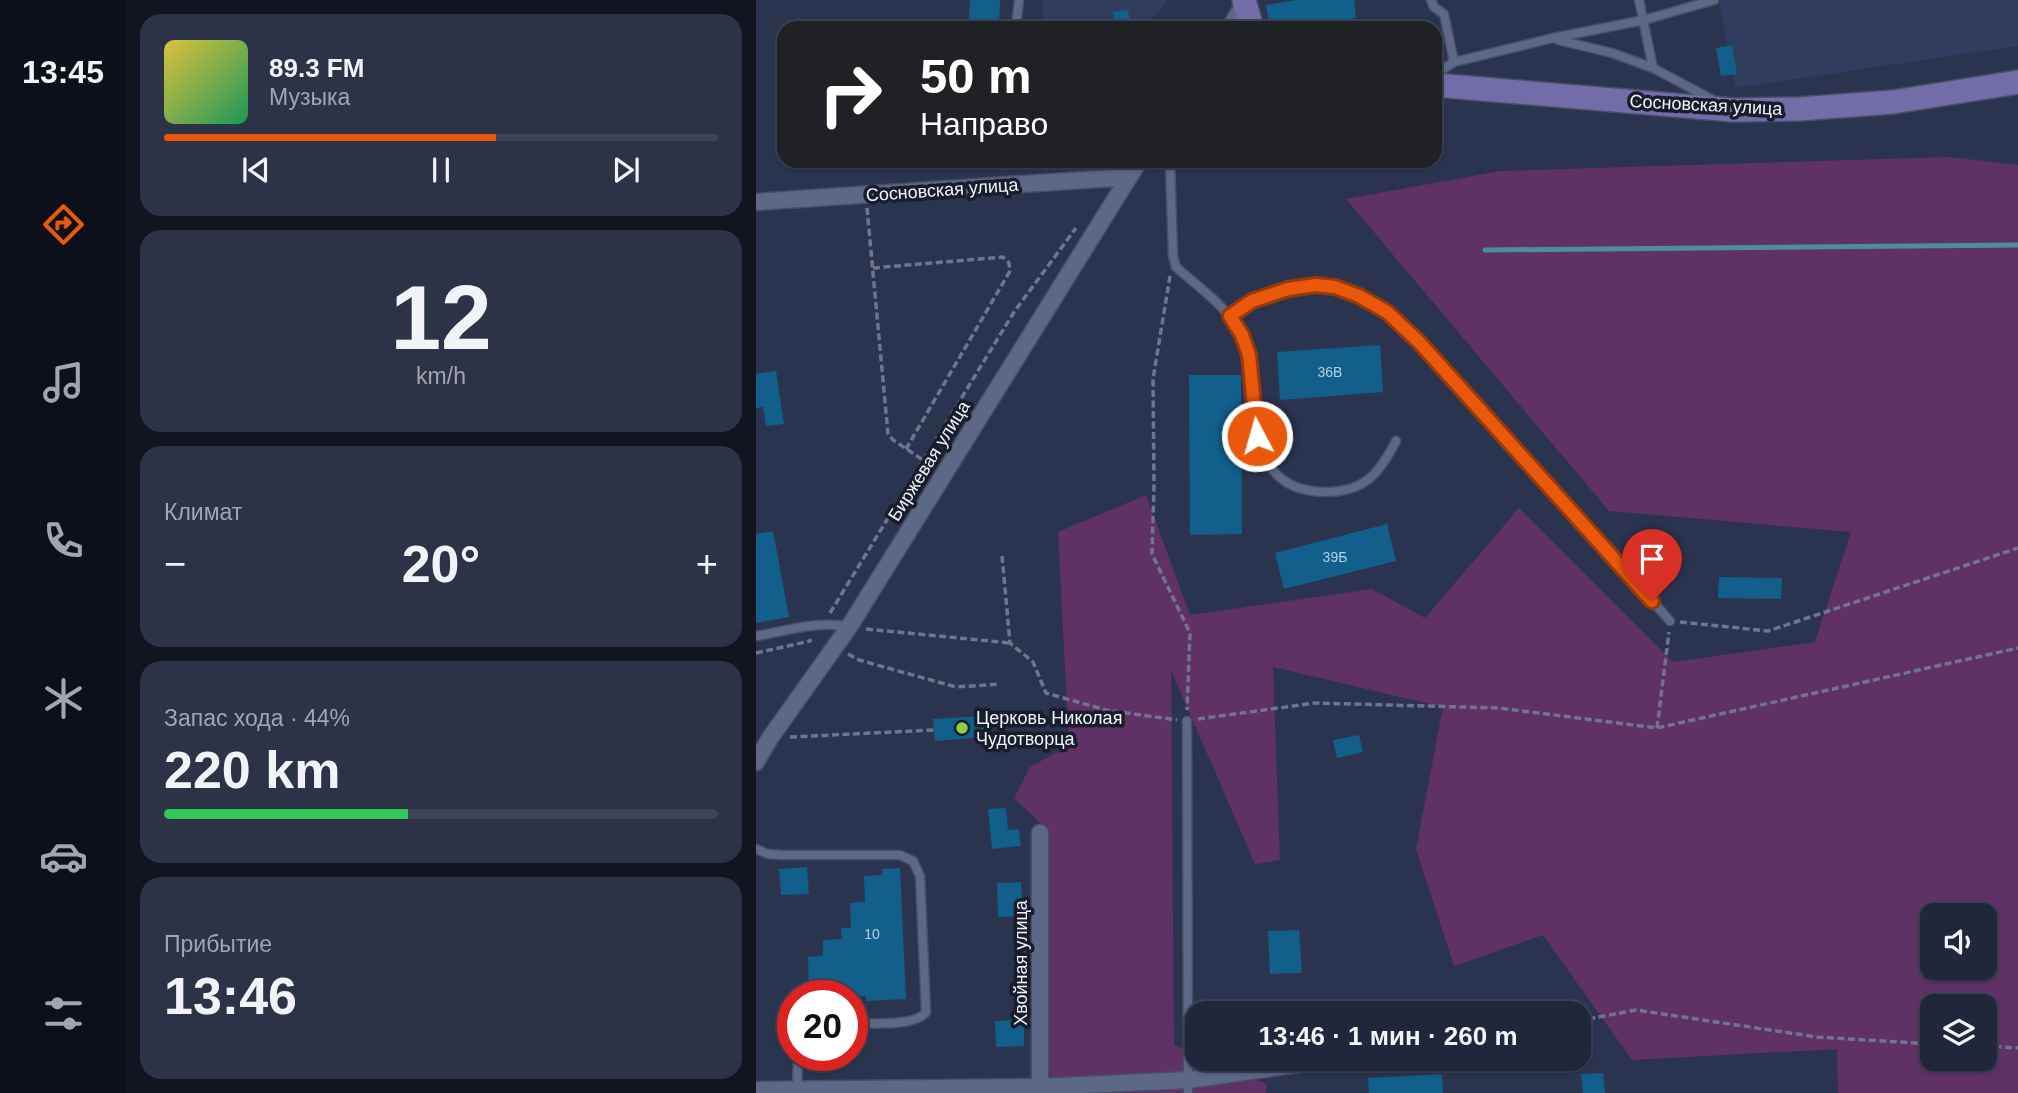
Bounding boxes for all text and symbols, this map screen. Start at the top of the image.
icon: right [805,49,896,140]
text: 50 m [920,49,1032,103]
text: 89.3 FM [269,53,364,83]
text: 13:45 [22,54,104,90]
text: Музыка [269,84,350,110]
street label: Сосновская улица [1629,91,1784,119]
text: Направо [920,106,1048,142]
icon: previous [237,151,275,189]
icon: pause [422,151,460,189]
icon: next [607,151,645,189]
street label: Сосновская улица [865,175,1020,205]
icon: directions [39,200,88,249]
text: 12 [390,267,492,368]
icon: music [39,358,88,407]
text: km/h [416,363,466,389]
house number: 36В [1318,364,1342,380]
street label: Биржевая улица [884,397,974,525]
position arrow [1220,399,1294,473]
text: Климат [164,499,242,525]
icon: phone [39,516,88,565]
pin [1622,529,1682,601]
text: 20° [402,535,480,593]
icon: arrive [1633,540,1671,578]
text: − [164,543,186,585]
text: + [696,543,718,585]
house number: 39Б [1323,549,1347,565]
icon: climate [39,674,88,723]
text: Запас хода · 44% [164,705,350,731]
place label: Церковь Николая Чудотворца [976,708,1122,749]
marker: Церковь Николая Чудотворца [954,720,970,736]
text: 220 km [164,741,340,799]
icon: car [39,832,88,881]
street label: Хвойная улица [1011,899,1031,1026]
map controls [1920,903,1997,1071]
button: sound [1920,903,1997,980]
house number: 10 [864,926,880,942]
text: Прибытие [164,931,272,957]
text: 13:46 [164,967,297,1025]
speed limit sign: 20 [777,980,868,1071]
icon: filters [39,989,88,1038]
button: layers [1920,994,1997,1071]
text: 13:46 · 1 мин · 260 m [1258,1021,1518,1051]

